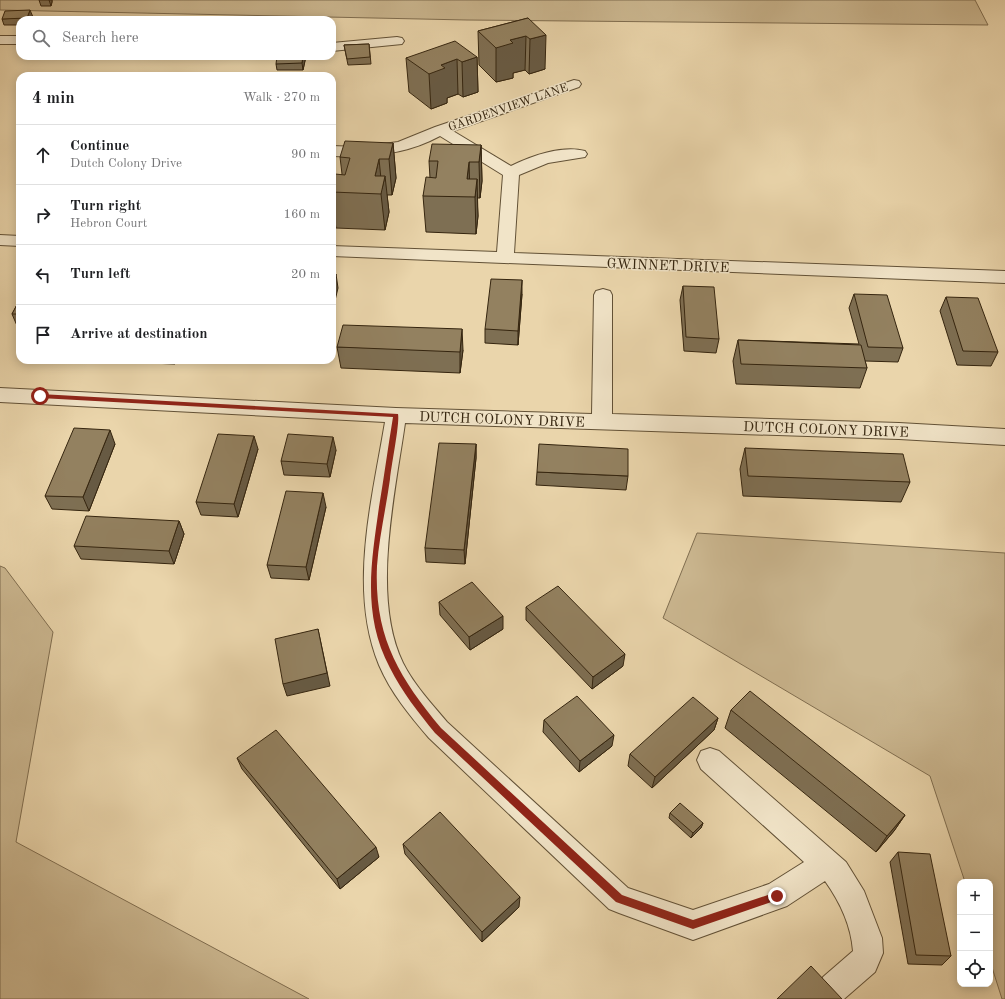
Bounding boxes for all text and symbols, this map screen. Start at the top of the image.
search box [16,16,336,60]
icon: search [30,27,52,49]
text: Search here [62,31,139,46]
street label: GARDENVIEW LANE [447,82,570,134]
text: 4 min [32,90,75,107]
text: Walk · 270 m [243,91,320,104]
text: Continue [70,139,129,154]
icon: ahead [32,144,54,166]
text: 90 m [291,148,320,161]
text: Dutch Colony Drive [70,157,182,170]
text: Turn right [70,199,141,214]
icon: right [32,204,54,226]
text: 160 m [283,208,320,221]
text: Hebron Court [70,217,147,230]
street label: GWINNET DRIVE [606,257,729,275]
icon: left [32,264,54,286]
text: Turn left [70,267,130,282]
text: 20 m [291,268,320,281]
icon: arrive [32,324,54,346]
text: Arrive at destination [70,327,208,342]
route start [31,387,49,405]
street label: DUTCH COLONY DRIVE [419,410,585,430]
street label: DUTCH COLONY DRIVE [743,420,909,440]
map controls [957,879,993,987]
button: + [957,879,993,915]
route end [768,887,786,905]
button: − [957,915,993,951]
button: locate [957,951,993,987]

